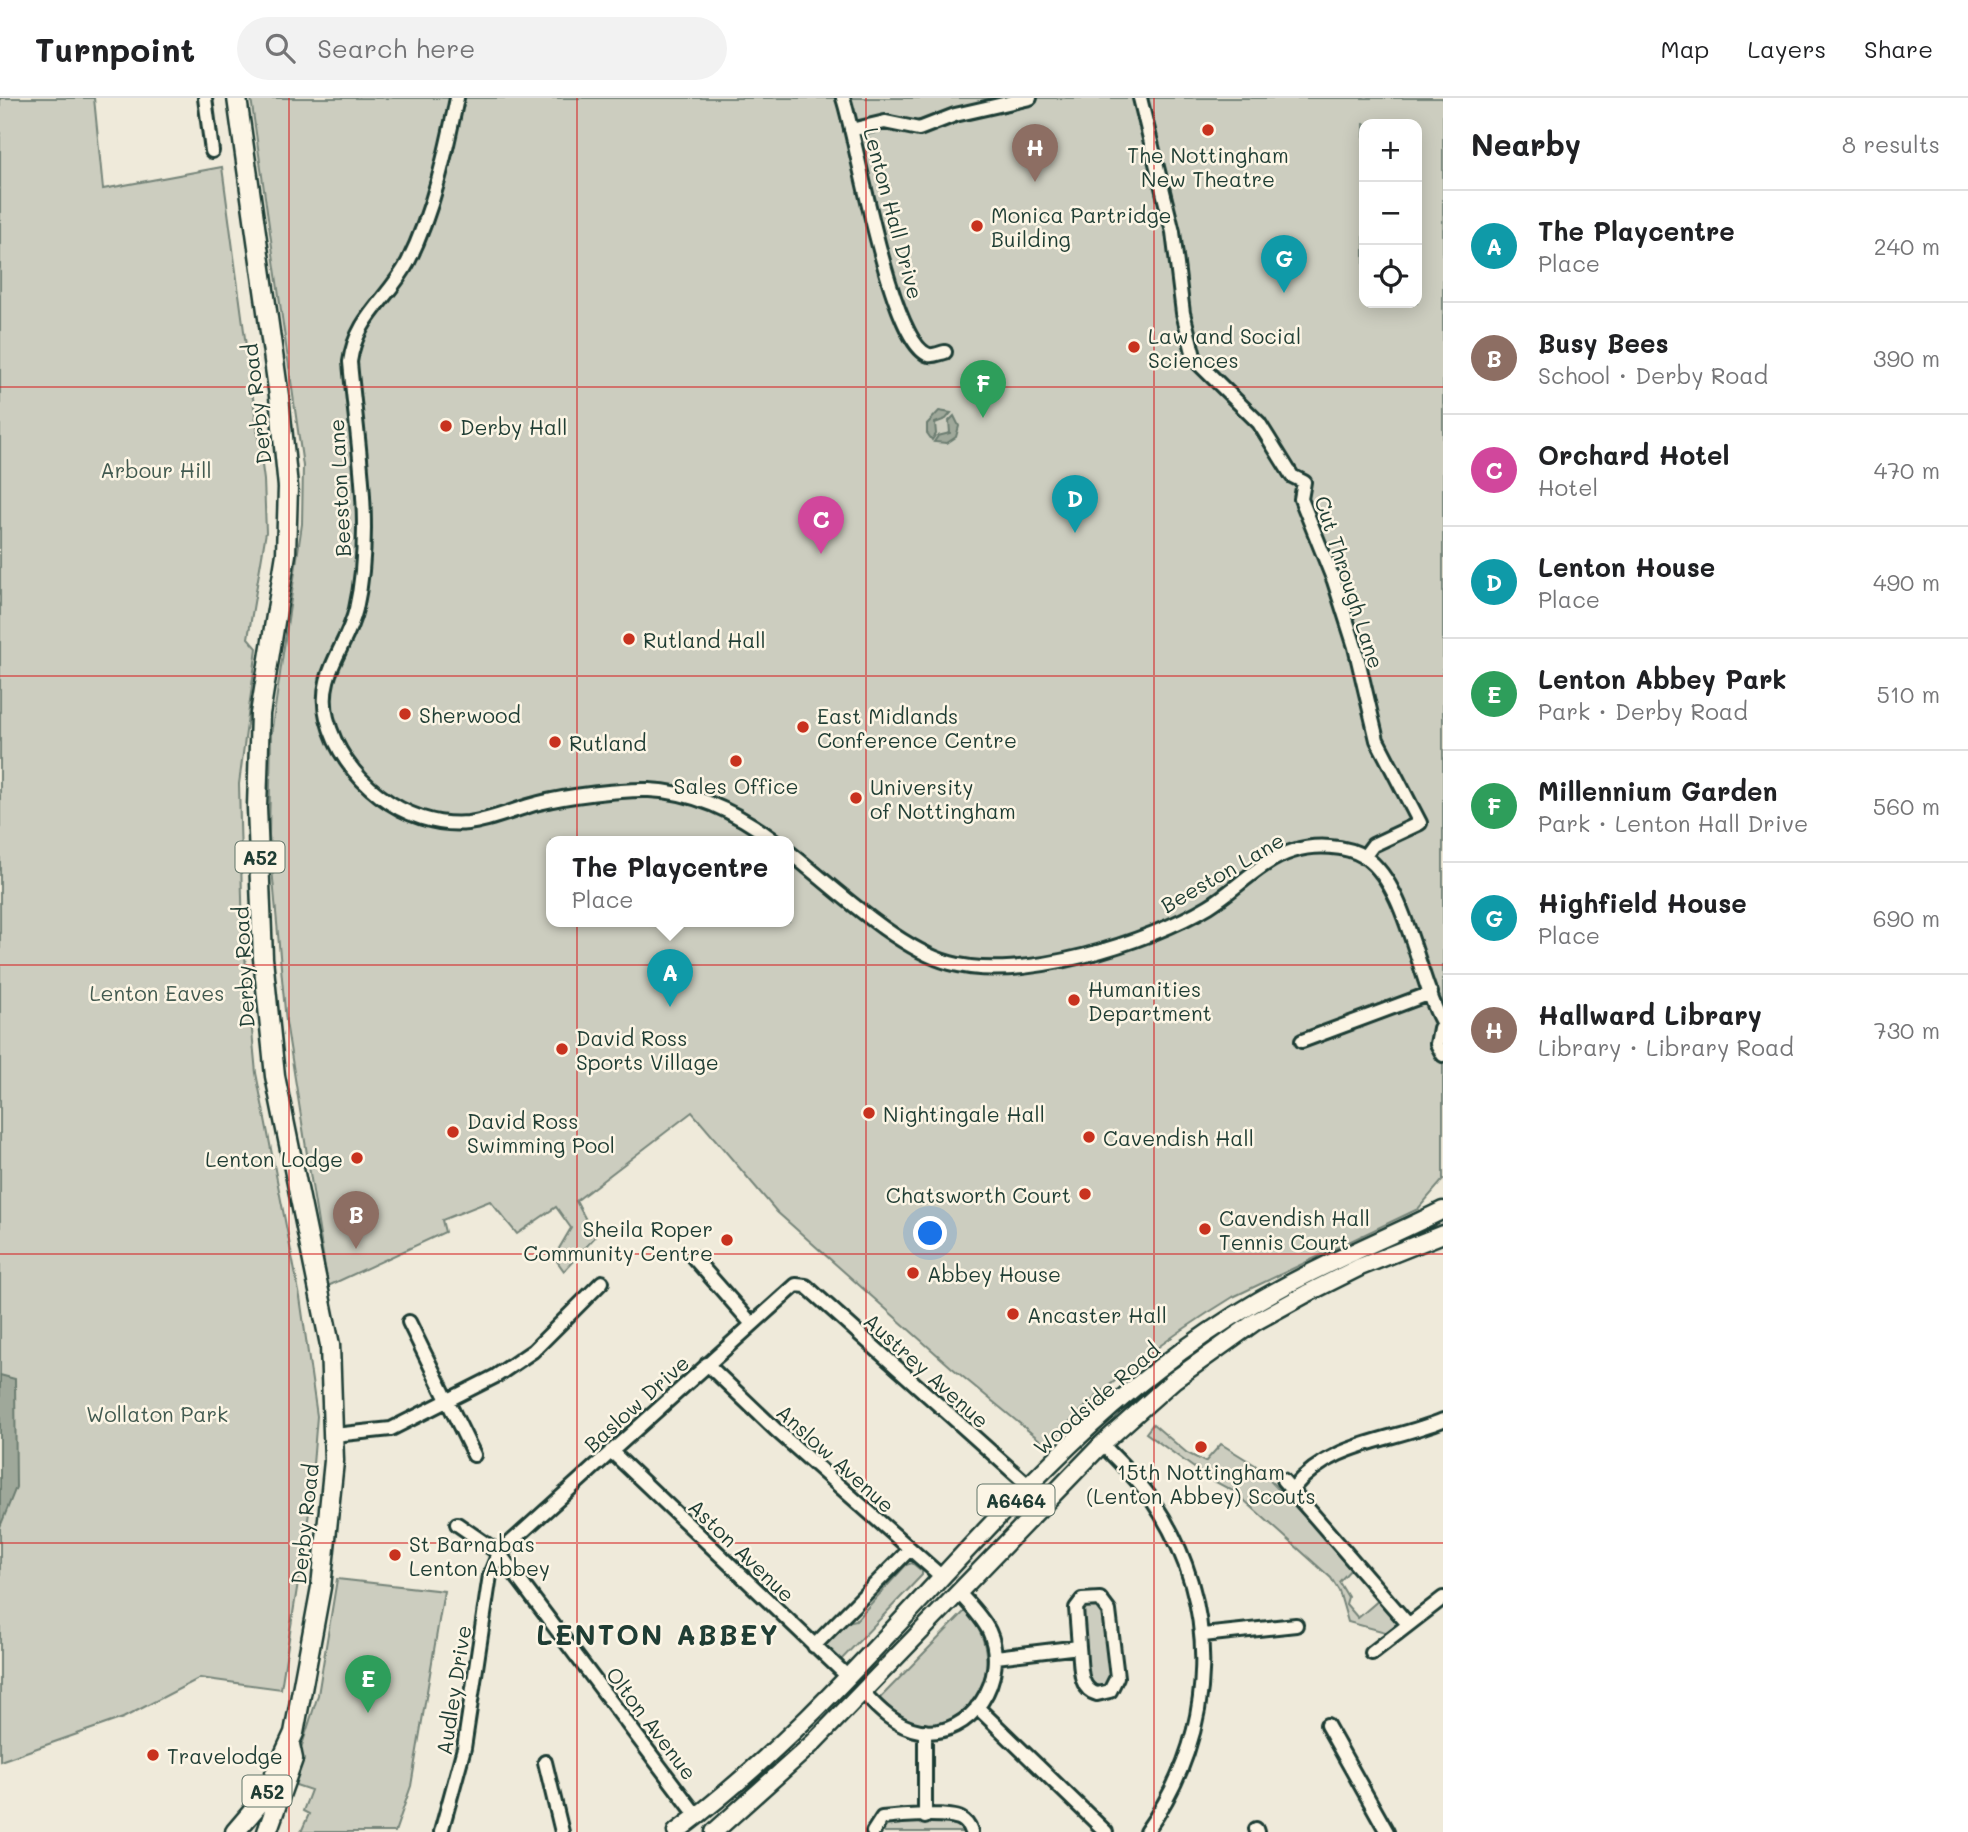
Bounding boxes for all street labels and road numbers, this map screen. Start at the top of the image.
street label: Lenton Hall Drive [858,124,930,302]
street label: Derby Road [235,342,277,466]
street label: Beeston Lane [322,418,356,558]
street label: Cut Through Lane [1309,492,1391,672]
street label: Beeston Lane [1155,826,1289,918]
road number: A52 [236,842,284,872]
street label: Derby Road [226,906,260,1028]
street label: Austrey Avenue [859,1307,995,1433]
street label: Woodside Road [1027,1336,1165,1460]
street label: Baslow Drive [578,1349,694,1457]
street label: Anslow Avenue [771,1398,901,1518]
street label: Derby Road [284,1462,324,1586]
road number: A6464 [978,1484,1054,1516]
street label: Aston Avenue [683,1493,801,1607]
street label: Audley Drive [429,1623,477,1757]
street label: Olton Avenue [601,1661,703,1785]
road number: A52 [243,1776,292,1806]

